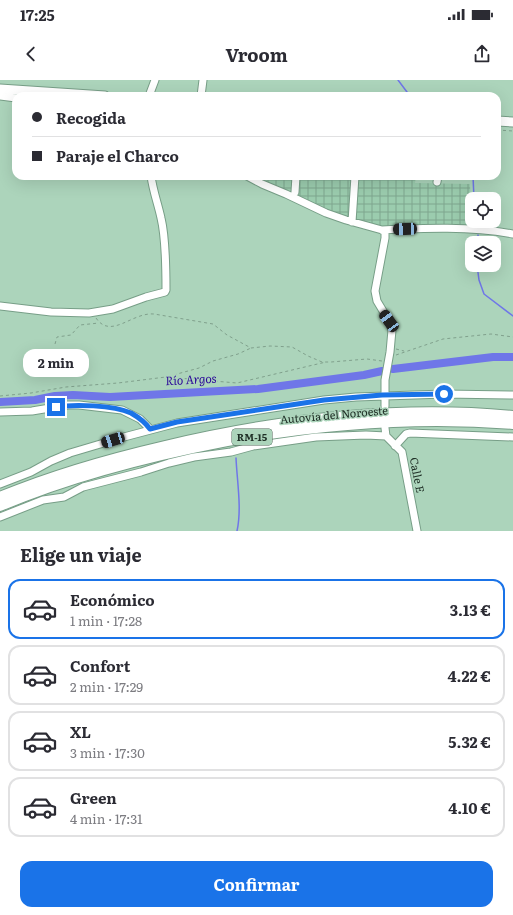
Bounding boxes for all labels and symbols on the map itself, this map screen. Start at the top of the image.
car [393,223,417,235]
car [377,308,401,334]
callout: 2 min [23,349,89,377]
water label: Río Argos [165,369,217,389]
route start [435,385,453,403]
route end [47,398,65,416]
street label: Autovía del Noroeste [279,401,389,427]
road number: RM-15 [232,429,272,445]
car [100,431,126,449]
street label: Calle E [407,456,429,494]

